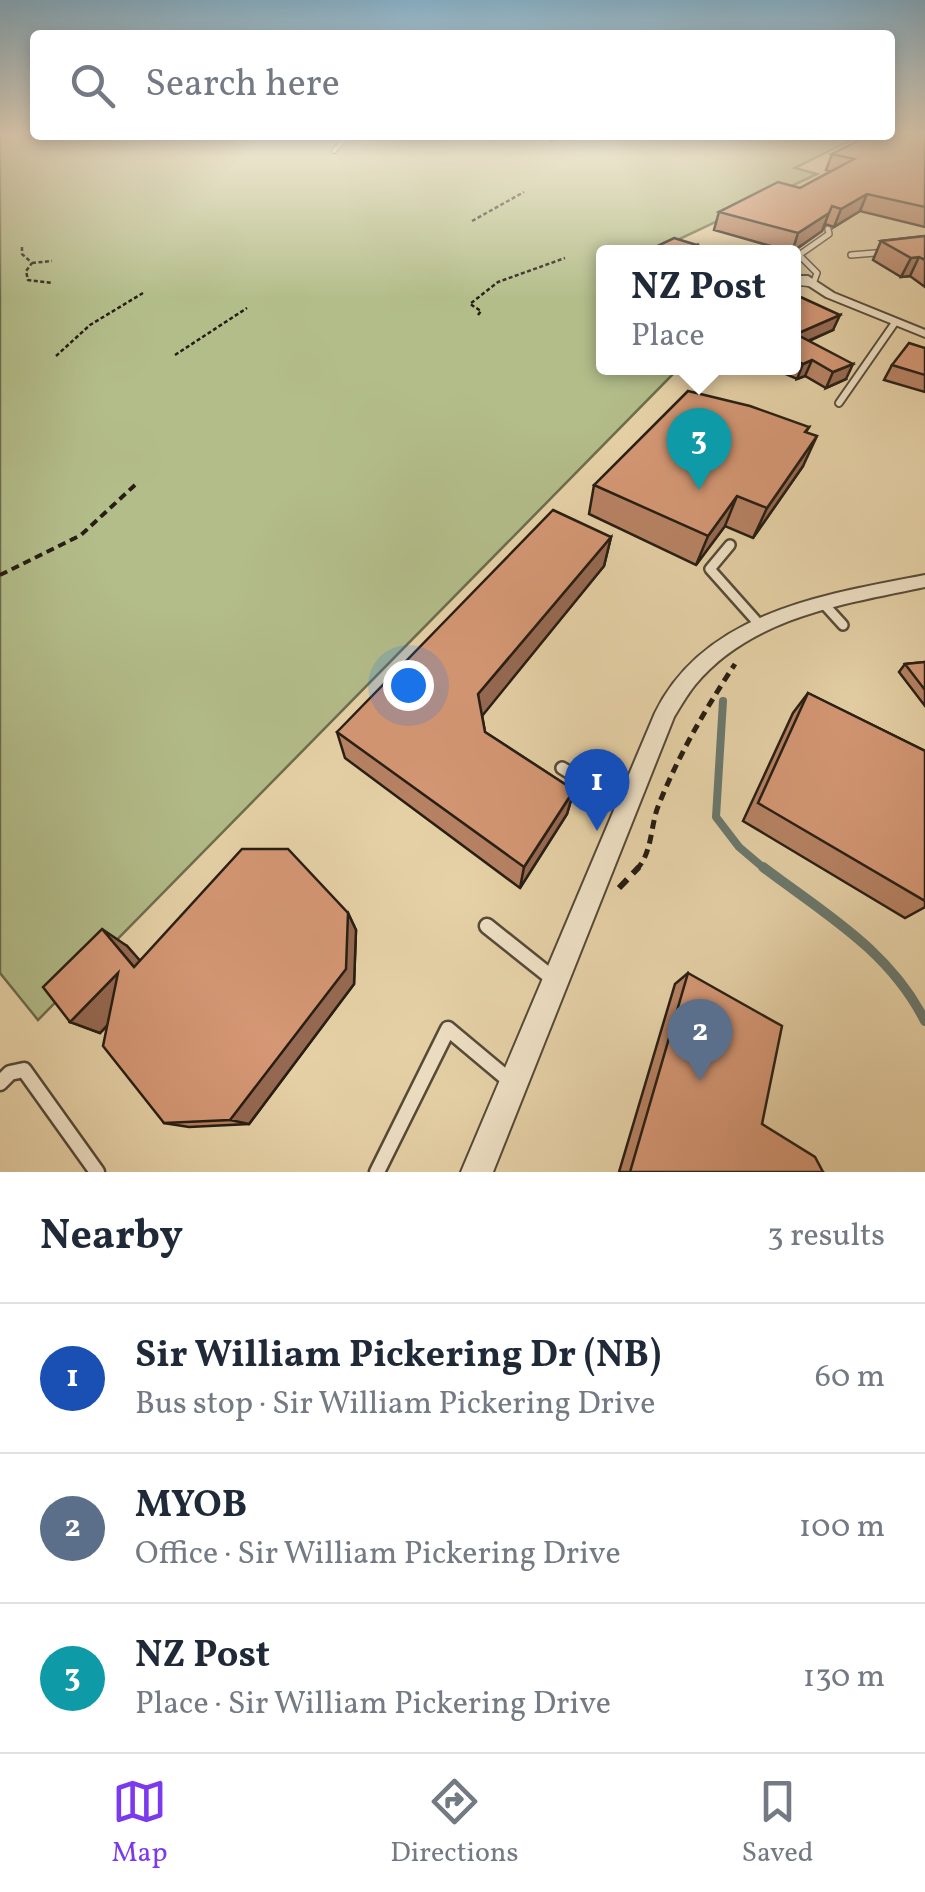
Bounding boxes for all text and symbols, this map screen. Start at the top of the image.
search box [30,30,895,140]
icon: search [65,58,120,113]
text: Search here [145,59,340,112]
popup [596,245,801,375]
text: NZ Post [631,262,766,315]
text: Place [631,315,705,359]
pin: 3 [666,408,732,490]
your location [383,660,434,711]
pin: 1 [564,748,630,831]
pin: 2 [668,998,732,1081]
text: Nearby [40,1208,183,1267]
text: 3 results [767,1215,885,1259]
text: Sir William Pickering Dr (NB) [135,1330,661,1383]
text: 1 [66,1356,79,1400]
text: 60 m [815,1356,885,1400]
text: Bus stop · Sir William Pickering Drive [135,1383,655,1427]
text: MYOB [135,1480,247,1533]
text: 2 [64,1506,81,1550]
text: 100 m [799,1506,885,1550]
text: Office · Sir William Pickering Drive [135,1533,621,1577]
text: NZ Post [135,1630,270,1683]
text: 3 [64,1656,81,1700]
text: 130 m [803,1656,885,1700]
text: Place · Sir William Pickering Drive [135,1683,611,1727]
tab: Map [111,1774,167,1873]
tab: Directions [390,1774,519,1873]
tab: Saved [741,1774,814,1873]

